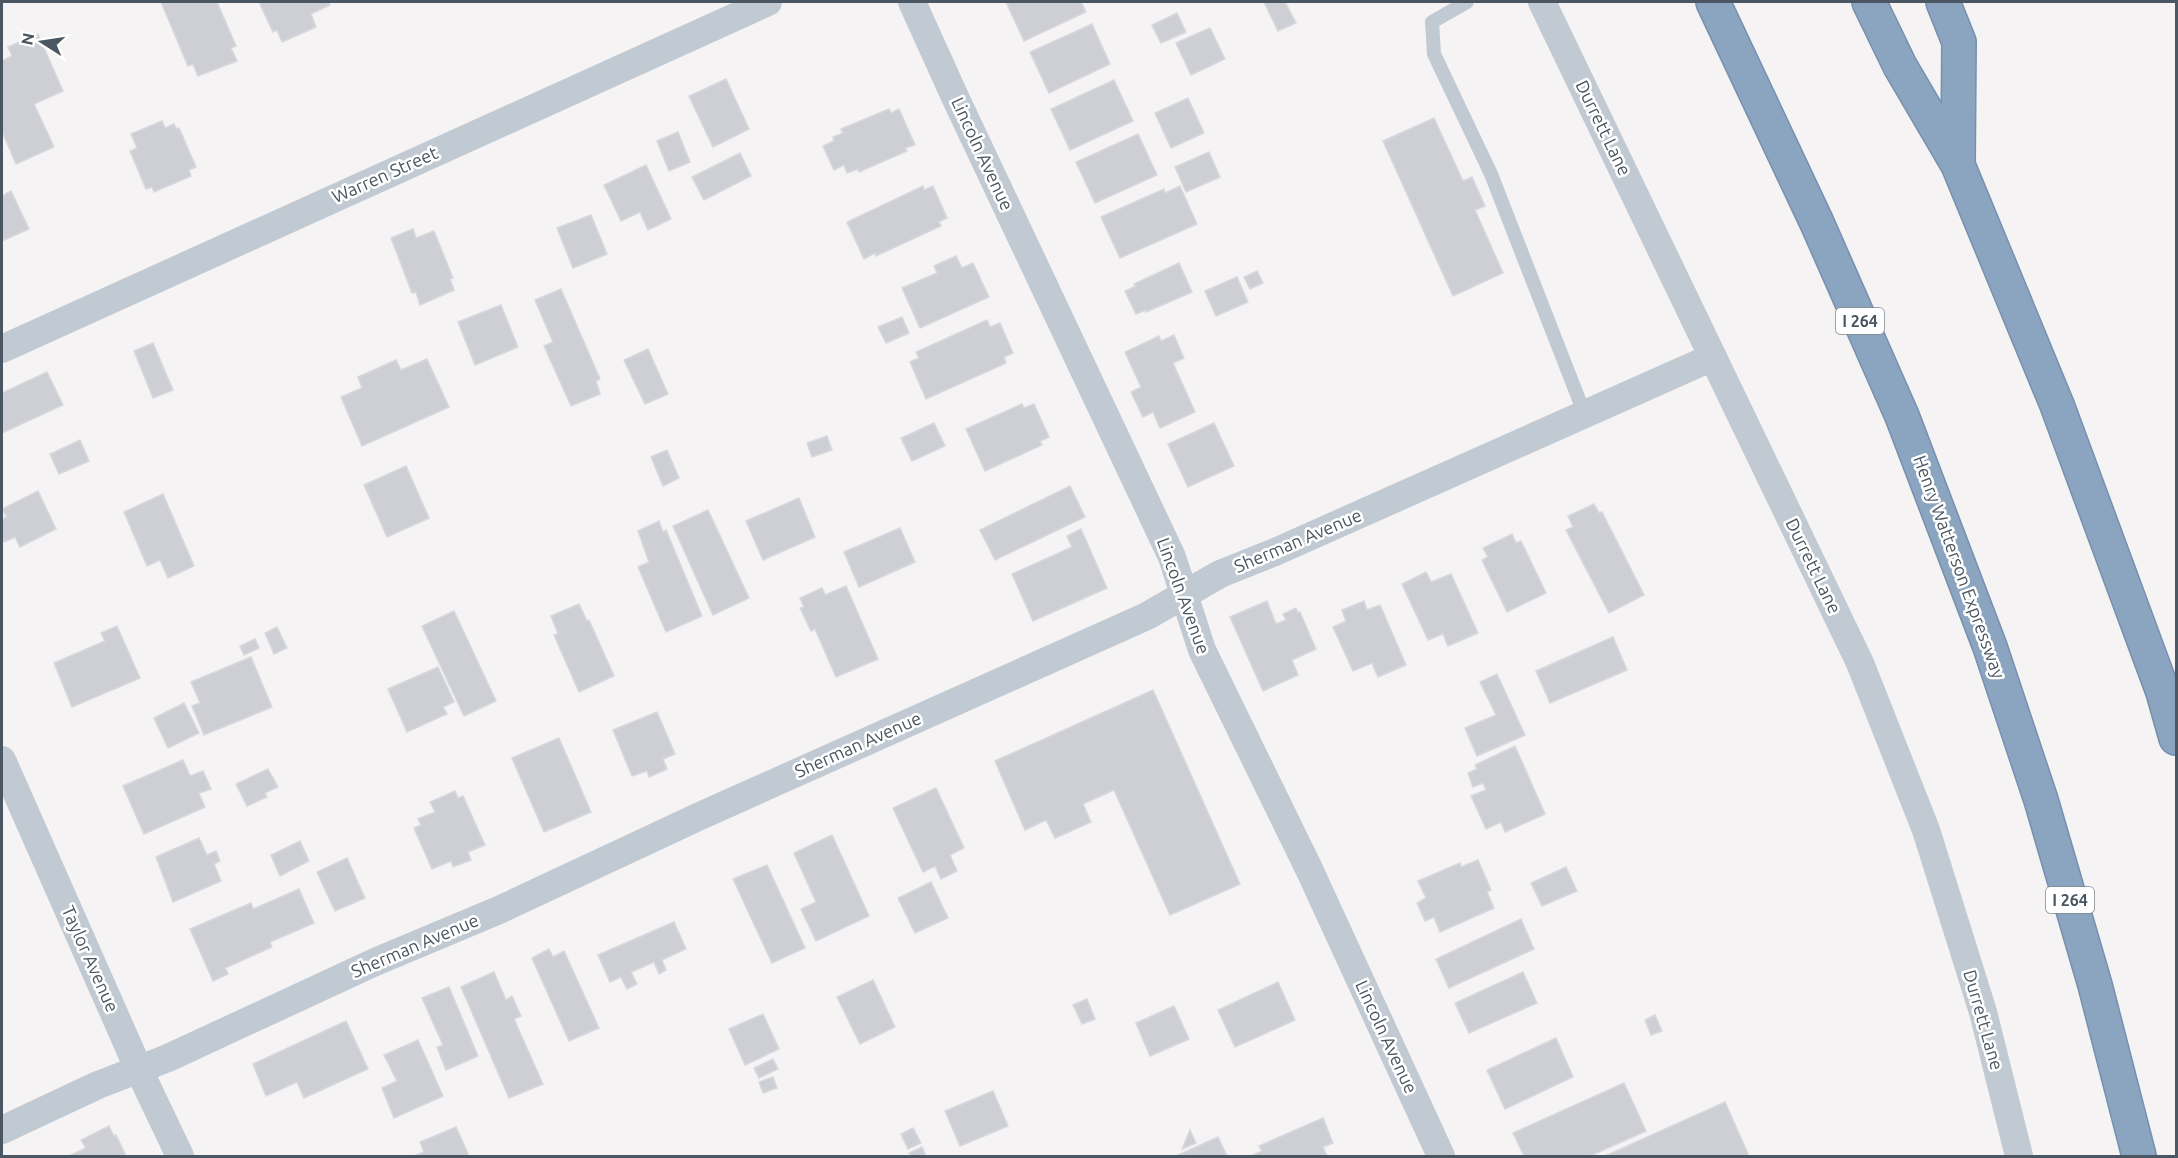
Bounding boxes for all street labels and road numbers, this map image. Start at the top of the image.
street label: Durrett Lane [1572,77,1636,178]
street label: Lincoln Avenue [948,94,1018,213]
street label: Warren Street [329,142,441,206]
road number: I 264 [1836,308,1884,334]
street label: Henry Watterson Expressway [1910,452,2010,681]
street label: Sherman Avenue [1231,504,1364,576]
street label: Durrett Lane [1782,515,1846,616]
street label: Lincoln Avenue [1154,535,1214,657]
street label: Sherman Avenue [791,707,924,781]
road number: I 264 [2046,887,2094,913]
street label: Taylor Avenue [59,902,123,1015]
street label: Sherman Avenue [348,909,481,981]
street label: Durrett Lane [1960,967,2008,1072]
street label: Lincoln Avenue [1352,977,1422,1096]

